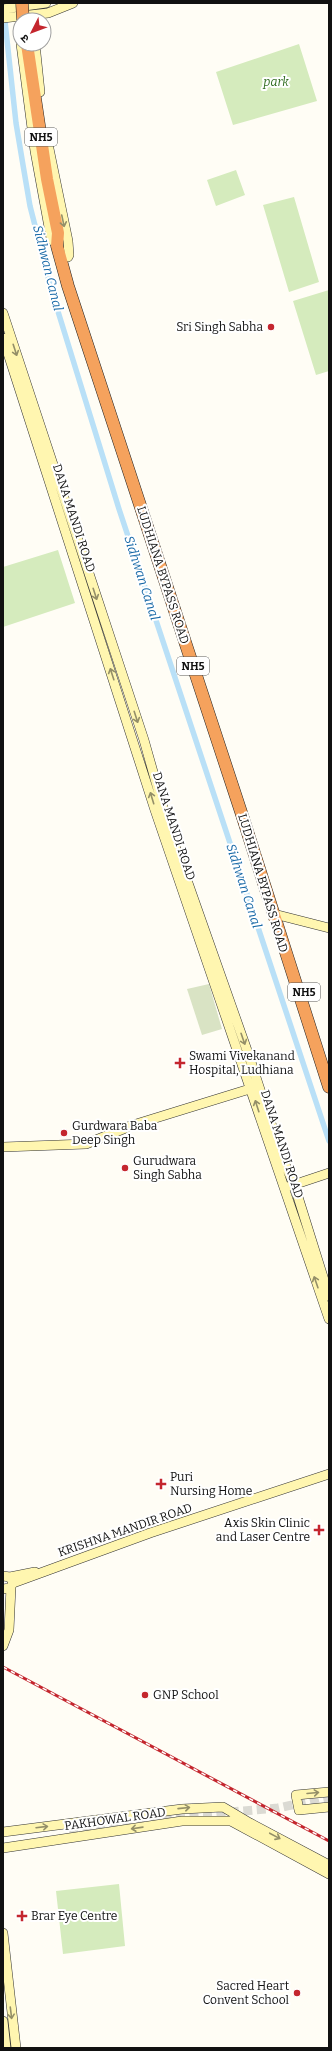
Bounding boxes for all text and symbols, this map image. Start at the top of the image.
north arrow [12,12,52,52]
text: उ [18,31,32,45]
park label: park [262,75,289,89]
road number: NH5 [25,128,57,146]
one-way arrow [60,214,68,227]
water label: Sidhwan Canal [30,224,66,313]
place label: Sri Singh Sabha [176,320,263,334]
marker: Sri Singh Sabha [266,322,276,332]
one-way arrow [12,344,19,357]
street label: DANA MANDI ROAD [50,462,98,574]
street label: LUDHIANA BYPASS ROAD [134,504,192,646]
water label: Sidhwan Canal [121,534,163,623]
one-way arrow [92,587,99,600]
road number: NH5 [177,657,209,675]
one-way arrow [108,667,115,680]
one-way arrow [133,710,140,723]
street label: DANA MANDI ROAD [150,770,198,882]
one-way arrow [147,792,155,804]
street label: LUDHIANA BYPASS ROAD [235,812,291,954]
water label: Sidhwan Canal [223,842,265,931]
road number: NH5 [288,983,320,1001]
one-way arrow [240,1033,247,1046]
place label: Swami Vivekanand Hospital, Ludhiana [189,1049,295,1077]
marker: Swami Vivekanand Hospital, Ludhiana [174,1057,186,1069]
street label: DANA MANDI ROAD [258,1088,306,1200]
one-way arrow [253,1100,261,1112]
place label: Gurdwara Baba Deep Singh [72,1119,158,1147]
marker: Gurdwara Baba Deep Singh [59,1128,69,1138]
place label: Gurudwara Singh Sabha [133,1154,202,1182]
marker: Gurudwara Singh Sabha [120,1163,130,1173]
one-way arrow [312,1277,320,1289]
place label: Puri Nursing Home [170,1470,252,1498]
marker: Puri Nursing Home [155,1478,167,1490]
street label: KRISHNA MANDIR ROAD [56,1500,194,1560]
place label: Axis Skin Clinic and Laser Centre [216,1516,310,1544]
marker: Axis Skin Clinic and Laser Centre [313,1524,325,1536]
place label: GNP School [153,1688,219,1702]
marker: GNP School [140,1690,150,1700]
one-way arrow [306,1790,319,1797]
street label: PAKHOWAL ROAD [63,1805,167,1833]
one-way arrow [178,1805,191,1812]
one-way arrow [35,1823,48,1831]
one-way arrow [131,1824,144,1832]
one-way arrow [269,1833,281,1841]
place label: Brar Eye Centre [31,1909,117,1923]
marker: Brar Eye Centre [16,1910,28,1922]
place label: Sacred Heart Convent School [203,1979,290,2007]
marker: Sacred Heart Convent School [292,1988,302,1998]
one-way arrow [8,2006,15,2019]

